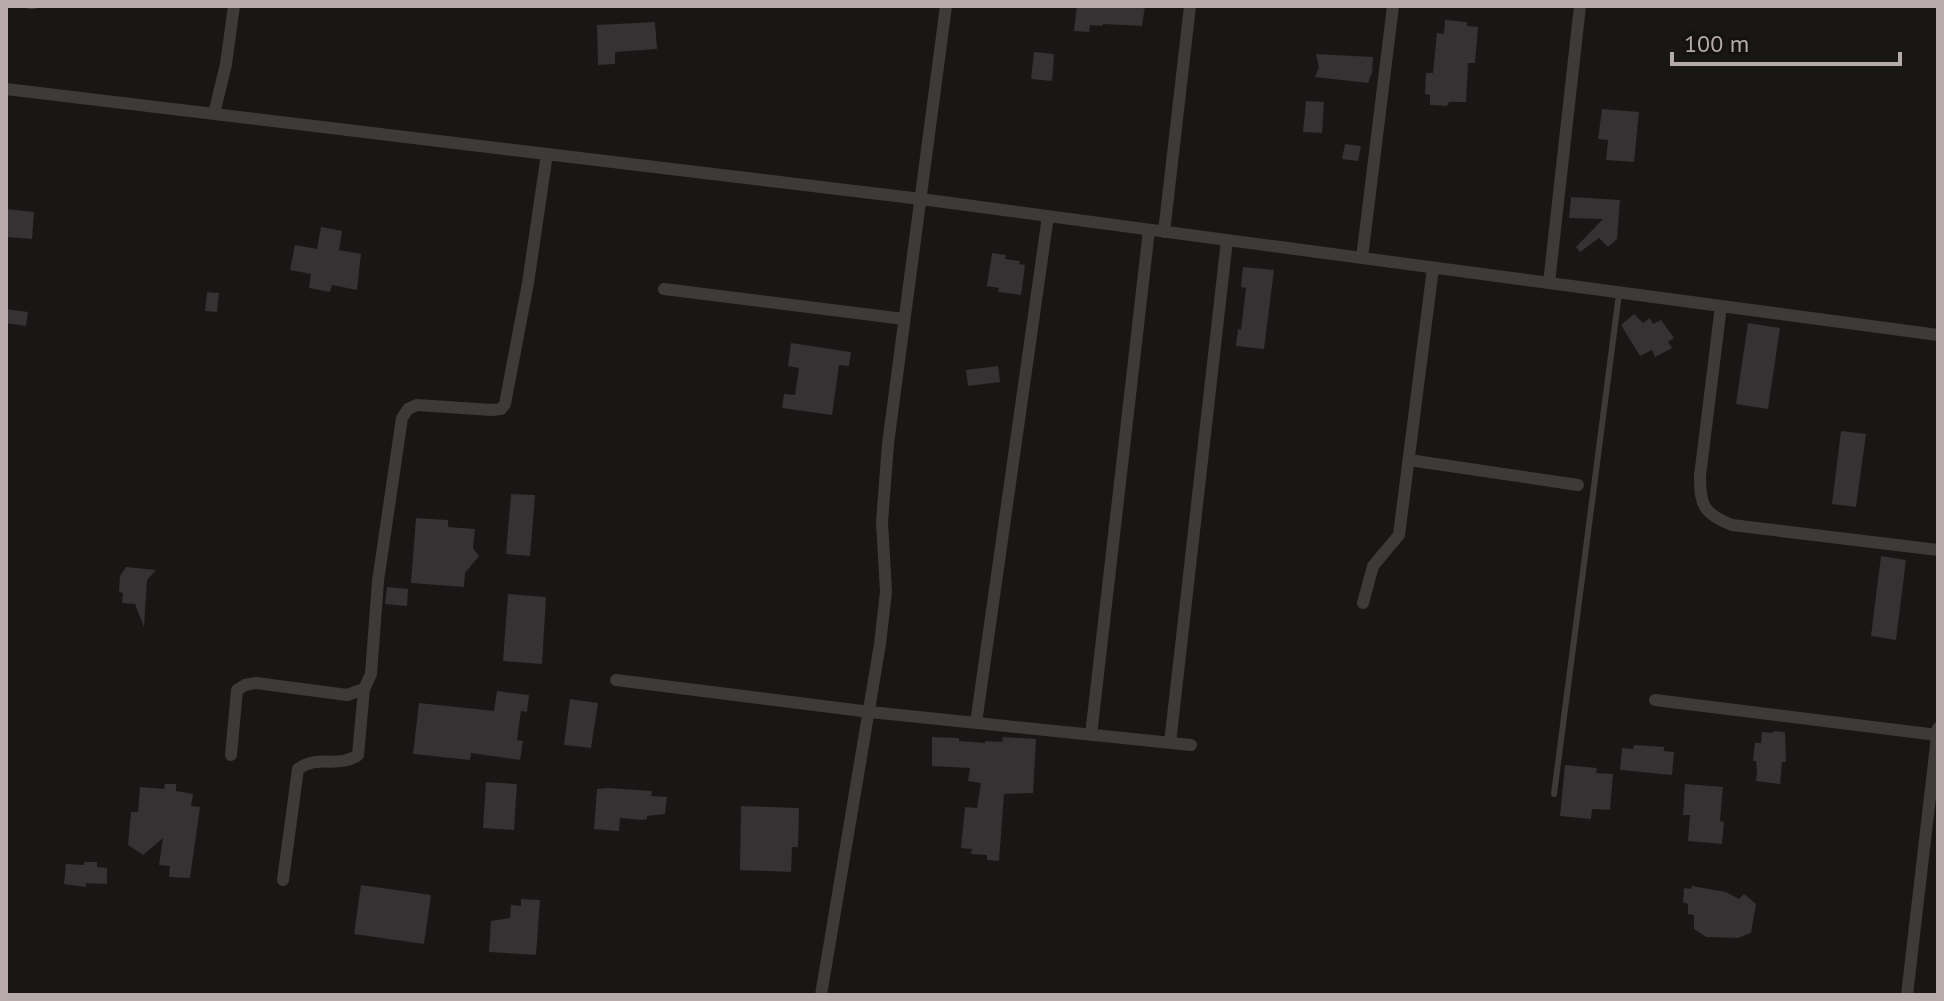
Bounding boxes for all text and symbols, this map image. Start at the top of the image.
scale bar [1672,16,1900,66]
text: 100 m [1684,28,1749,59]

